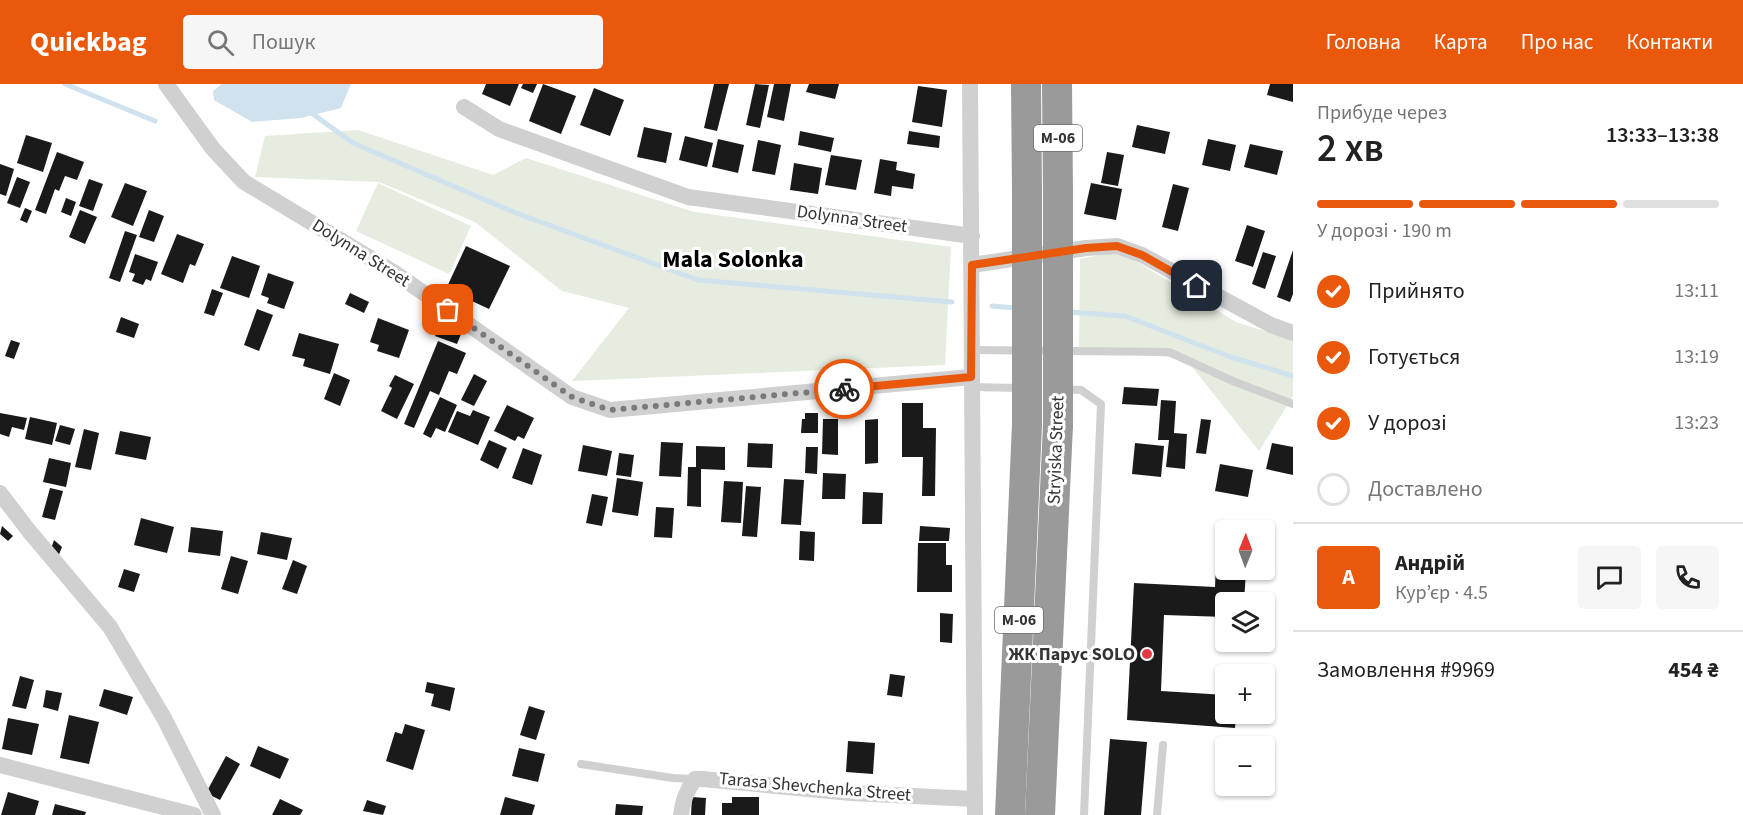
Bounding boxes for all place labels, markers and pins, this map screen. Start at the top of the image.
pin [1171,260,1222,311]
pin [422,284,473,335]
place label: ЖК Парус SOLO [1008,642,1135,667]
marker: ЖК Парус SOLO [1140,647,1154,661]

